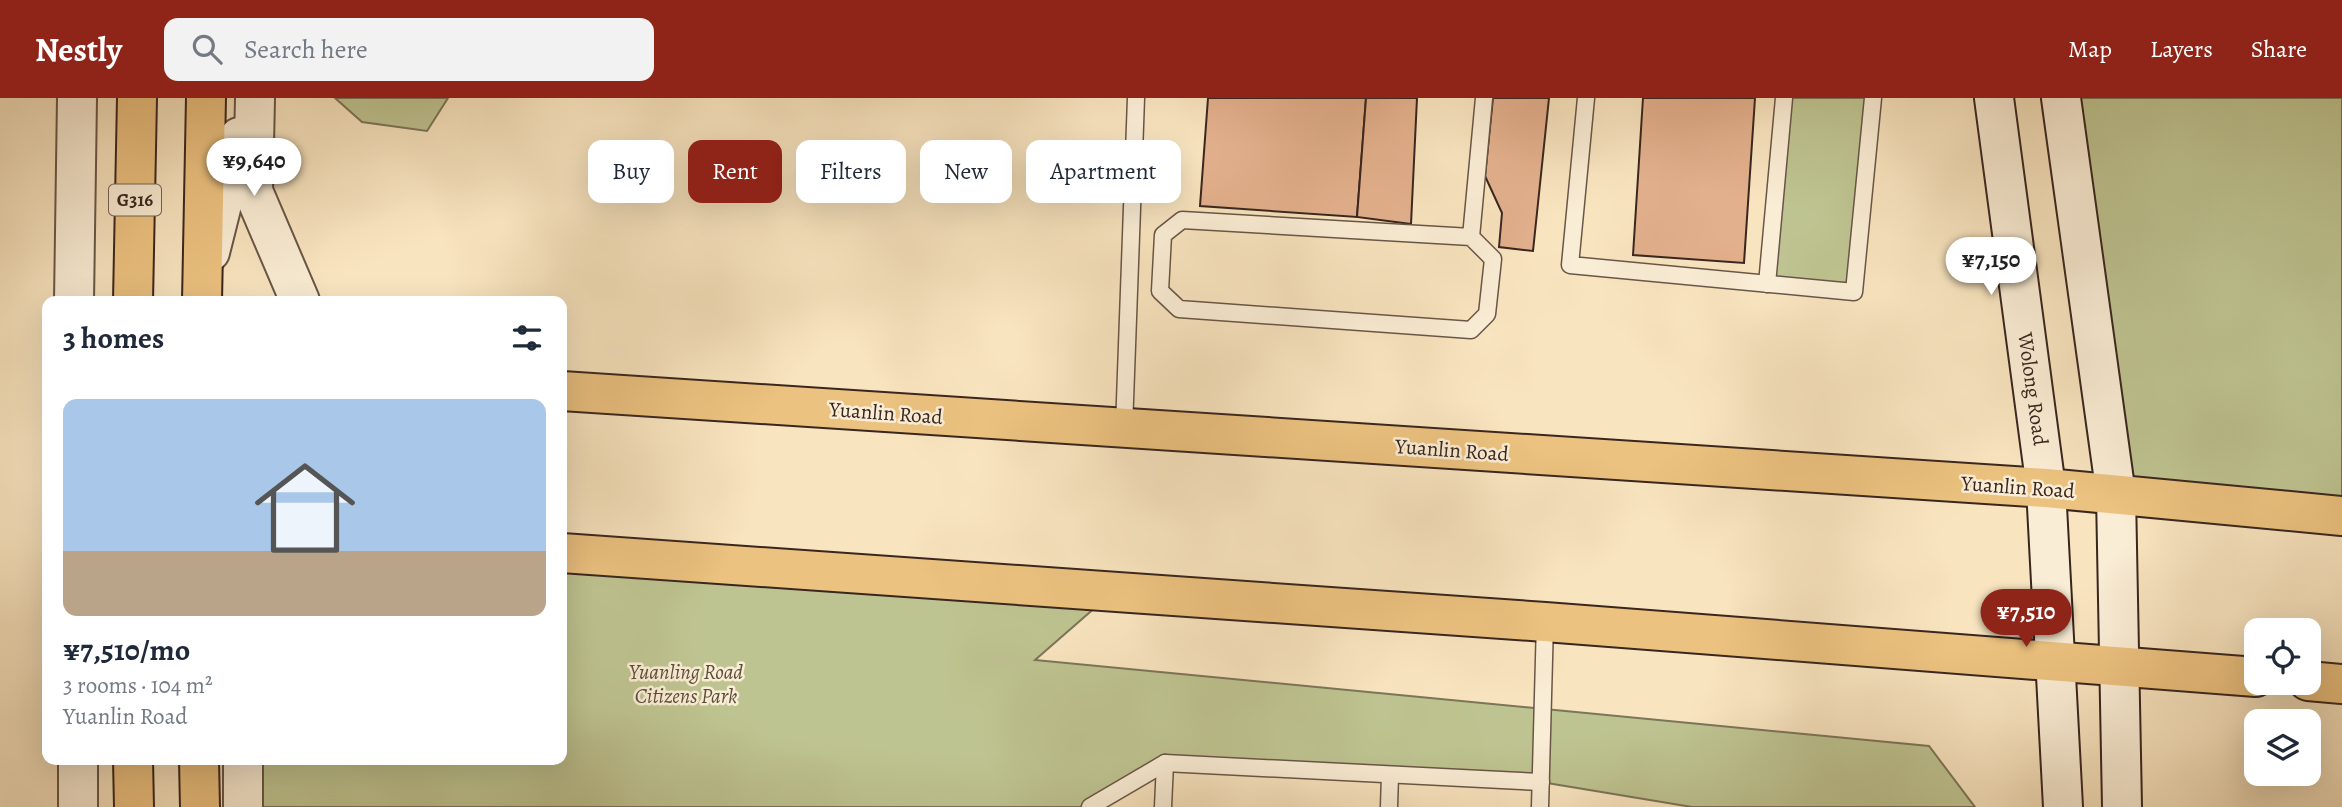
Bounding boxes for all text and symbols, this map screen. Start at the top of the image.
search box [164,18,654,81]
text: Nestly [35,27,122,72]
icon: search [188,30,226,68]
text: Search here [244,32,368,67]
text: Map [2068,33,2112,65]
text: Layers [2150,33,2213,65]
text: Share [2251,33,2307,65]
pin: ¥9,640 [197,139,311,198]
chip: Buy [588,140,674,203]
chip: Rent [688,140,782,203]
chip: Filters [796,140,906,203]
chip: New [920,140,1012,203]
chip: Apartment [1026,140,1181,203]
text: ¥9,640 [222,145,286,176]
road number: G316 [109,184,161,216]
pin: ¥7,150 [1934,238,2048,297]
text: ¥7,150 [1962,244,2020,275]
text: 3 homes [63,318,164,358]
icon: filters [508,319,546,357]
street label: Wolong Road [2011,330,2055,448]
street label: Yuanlin Road [827,395,944,431]
street label: Yuanlin Road [1393,432,1510,468]
icon: home [242,445,368,571]
street label: Yuanlin Road [1959,469,2076,505]
pin: ¥7,510 [1969,589,2083,649]
text: ¥7,510 [1997,596,2055,627]
map controls [2244,618,2321,786]
button: locate [2244,618,2321,695]
text: ¥7,510/mo [63,630,190,670]
park label: Yuanling Road Citizens Park [629,658,743,710]
text: 3 rooms · 104 m² [63,670,212,701]
text: Yuanlin Road [63,701,188,732]
button: layers [2244,709,2321,786]

